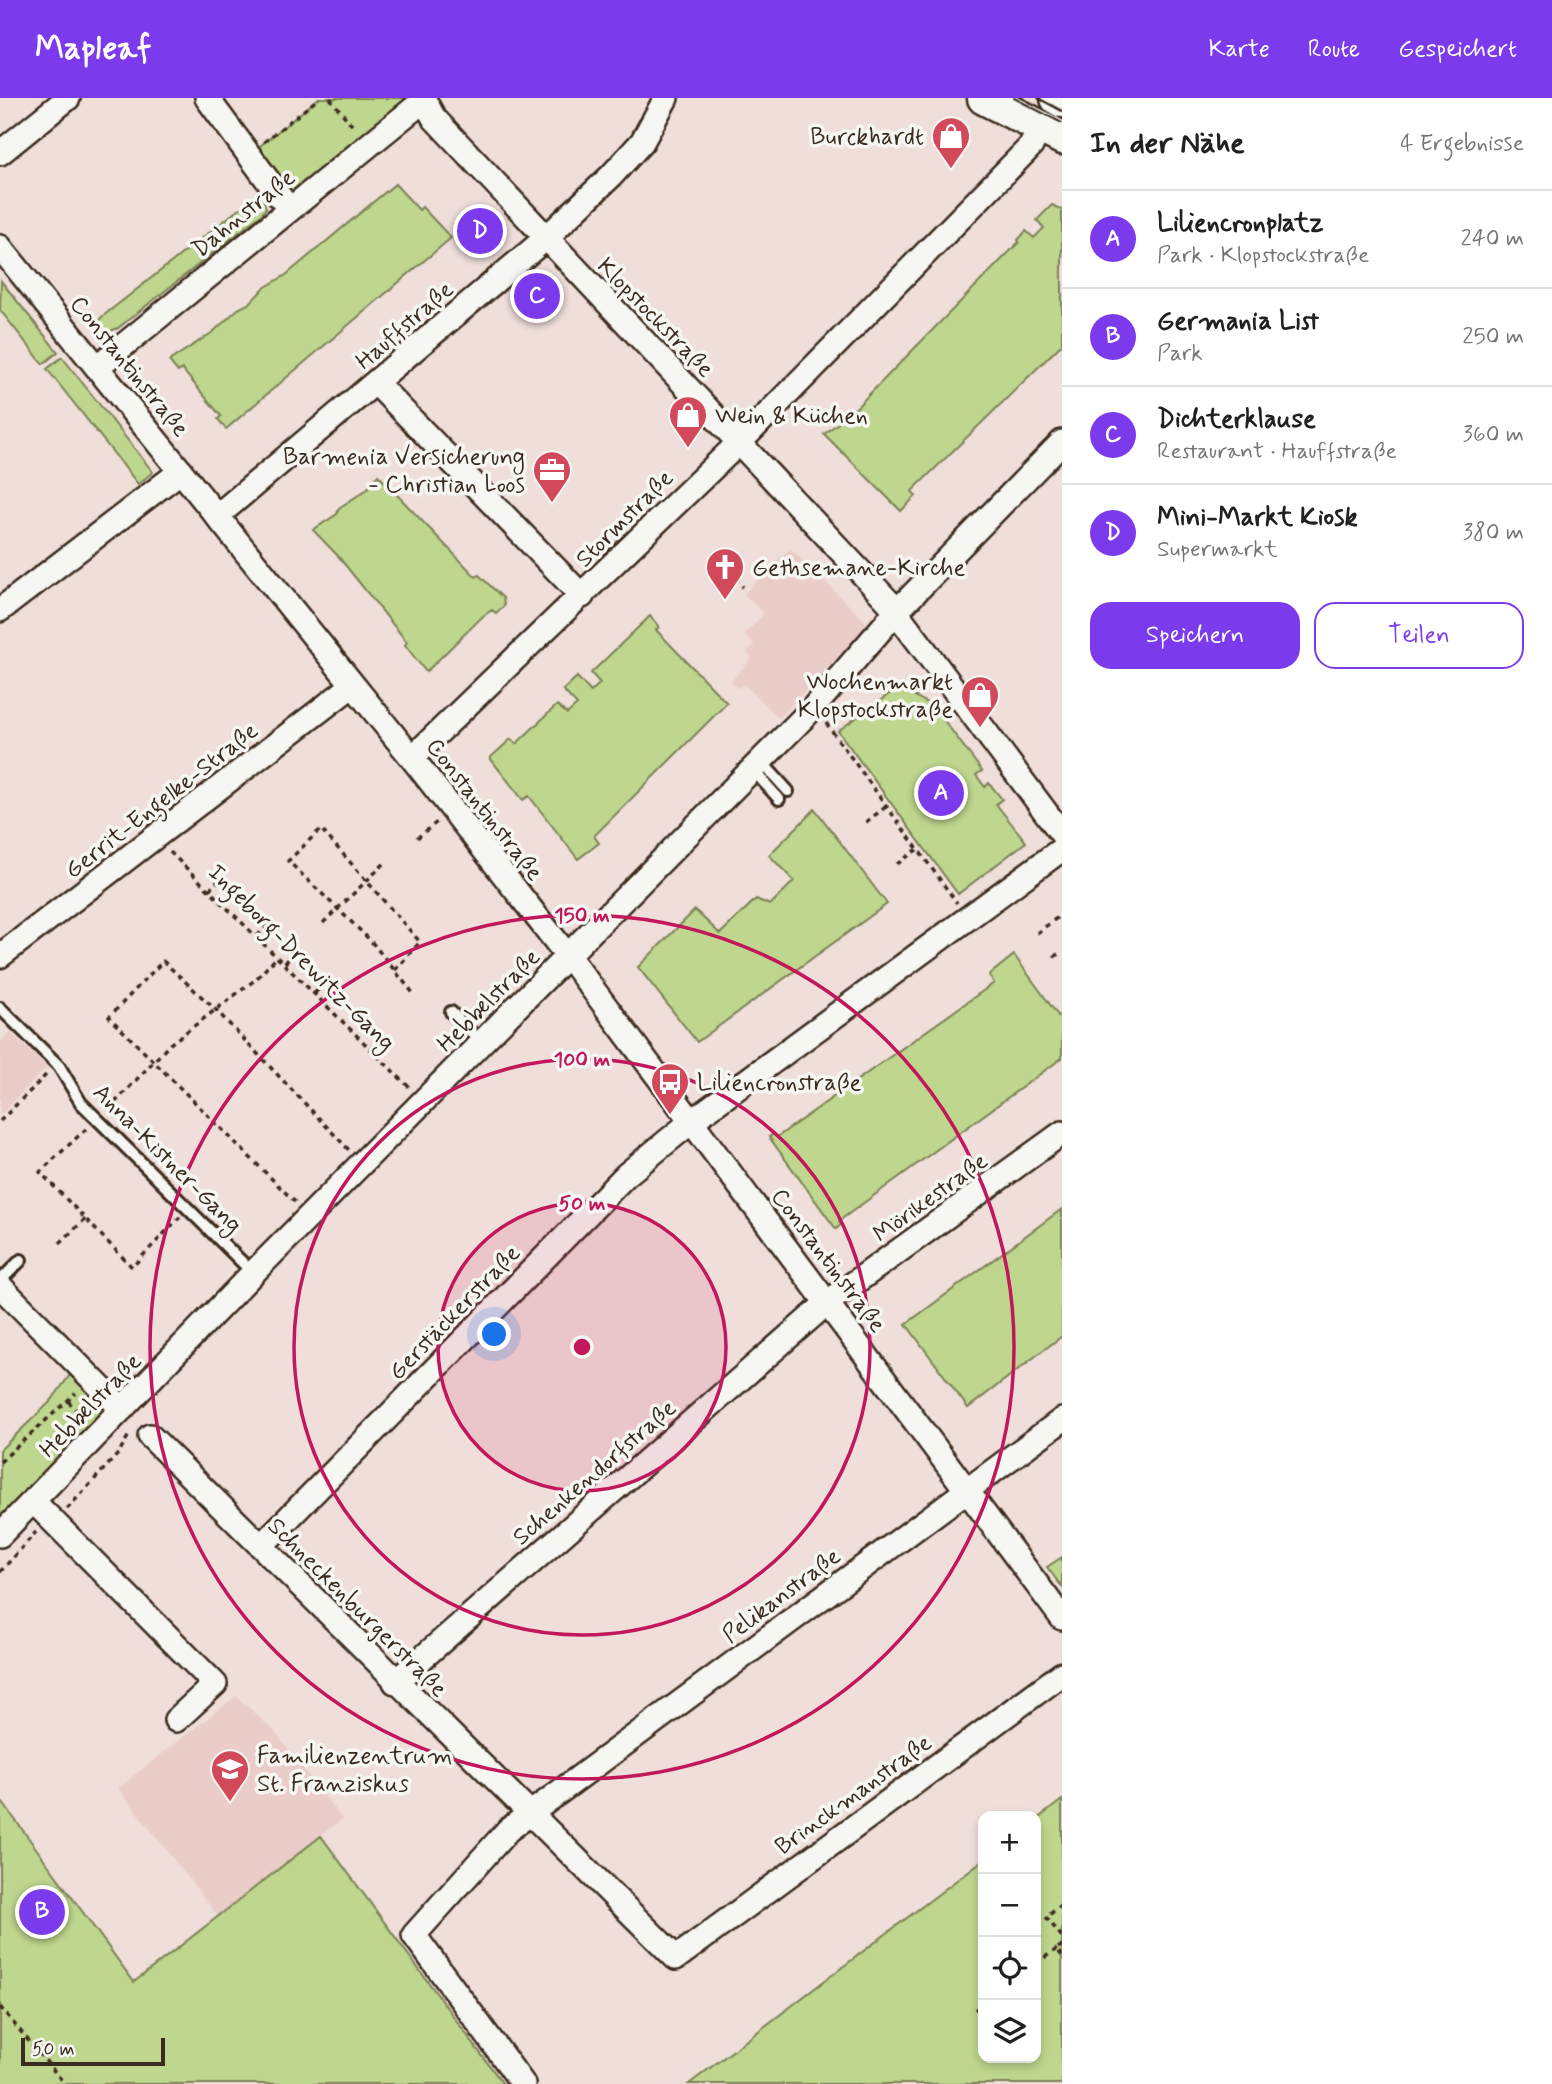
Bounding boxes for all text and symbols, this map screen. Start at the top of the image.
text: Mapleaf [35,27,151,71]
text: Karte [1208,34,1270,65]
text: Route [1308,34,1360,65]
text: Gespeichert [1398,34,1517,65]
shop icon: Burckhardt [930,115,972,170]
place label: Burckhardt [810,122,924,153]
text: In der Nähe [1090,124,1245,163]
text: 4 Ergebnisse [1400,129,1524,159]
street label: Dahnstraße [186,163,302,265]
pin: D [457,205,503,257]
text: Liliencronplatz [1157,207,1324,241]
text: A [1105,224,1121,254]
text: 240 m [1460,224,1524,254]
text: Park · Klopstockstraße [1157,241,1369,271]
street label: Klopstockstraße [590,251,720,385]
pin: C [514,270,560,322]
street label: Hauffstraße [349,275,461,377]
street label: Constantinstraße [62,290,195,444]
text: Germania List [1157,305,1319,339]
text: B [1106,322,1120,352]
text: 250 m [1462,322,1524,352]
text: Park [1157,339,1203,369]
shop icon: Wein & Küchen [667,394,709,449]
place label: Wein & Küchen [715,401,868,432]
text: Dichterklause [1157,403,1316,437]
text: C [1105,420,1121,450]
text: 360 m [1463,420,1524,450]
text: Restaurant · Hauffstraße [1157,437,1397,467]
place label: Barmenia Versicherung - Christian Loos [283,442,525,501]
office icon: Barmenia Versicherung - Christian Loos [531,449,573,504]
street label: Stormstraße [570,463,681,575]
text: Mini-Markt Kiosk [1157,501,1358,535]
text: D [1105,518,1121,548]
text: 380 m [1463,518,1524,548]
text: Supermarkt [1157,535,1278,565]
church icon: Gethsemane-Kirche [704,546,746,601]
place label: Gethsemane-Kirche [752,553,965,584]
button: Speichern [1090,602,1300,669]
button: Teilen [1314,602,1524,669]
place label: Wochenmarkt Klopstockstraße [798,667,953,726]
shop icon: Wochenmarkt Klopstockstraße [959,674,1001,729]
street label: Gerrit-Engelke-Straße [59,716,267,889]
street label: Constantinstraße [418,732,549,888]
pin: A [918,767,964,819]
street label: Ingeborg-Drewitz-Gang [199,858,401,1060]
text: 150 m [554,902,610,930]
street label: Hebbelstraße [431,942,548,1060]
text: 100 m [554,1046,610,1074]
bus stop icon: Liliencronstraße [649,1061,691,1116]
place label: Liliencronstraße [697,1068,862,1099]
street label: Anna-Kistner-Gang [84,1078,248,1242]
street label: Mörikestraße [867,1146,995,1250]
street label: Constantinstraße [763,1183,892,1339]
text: 50 m [559,1190,606,1218]
street label: Gerstäckerstraße [383,1239,528,1387]
your location [477,1317,511,1351]
centre of rings [570,1335,594,1359]
street label: Hebbelstraße [33,1347,149,1465]
street label: Schenkendorfstraße [507,1393,684,1553]
street label: Schneckenburgerstraße [260,1512,454,1705]
street label: Pelikanstraße [717,1541,847,1651]
street label: Brinckmanstraße [769,1728,939,1863]
place label: Familienzentrum St. Franziskus [257,1741,452,1800]
school or university icon: Familienzentrum St. Franziskus [209,1748,251,1803]
map controls [978,1811,1041,2063]
button: + [978,1811,1041,1874]
button: − [978,1874,1041,1937]
pin: B [19,1886,65,1938]
button: locate [978,1937,1041,2000]
button: layers [978,2000,1041,2063]
scale bar [21,2035,164,2067]
text: 50 m [32,2037,75,2062]

